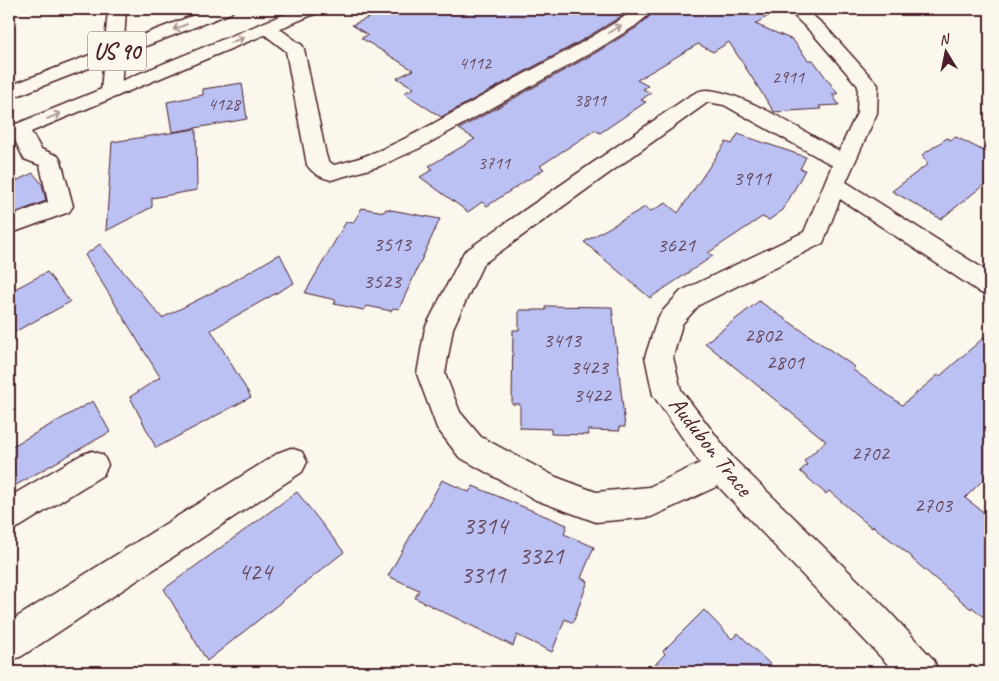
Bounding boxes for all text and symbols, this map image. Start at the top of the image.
one-way arrow [172,23,187,32]
one-way arrow [608,24,622,34]
north arrow [922,28,972,78]
text: N [938,30,952,49]
road number: US 90 [88,31,146,70]
one-way arrow [229,34,244,44]
house number: 4112 [459,52,493,74]
house number: 2911 [772,66,805,88]
house number: 3811 [574,89,607,111]
house number: 4128 [208,93,242,115]
one-way arrow [46,111,61,120]
house number: 3711 [478,152,511,174]
house number: 3911 [733,165,772,191]
house number: 3513 [373,231,412,257]
house number: 3621 [657,232,696,258]
house number: 3523 [363,268,402,294]
house number: 2802 [744,322,783,348]
house number: 3413 [543,327,582,353]
house number: 2801 [766,349,805,375]
house number: 3423 [570,354,609,380]
house number: 3422 [573,382,612,408]
street label: Audubon Trace [663,390,761,504]
house number: 2702 [851,440,890,466]
house number: 2703 [914,492,953,518]
house number: 3314 [462,510,510,542]
house number: 3321 [518,540,565,572]
house number: 424 [238,556,275,588]
house number: 3311 [460,559,507,591]

